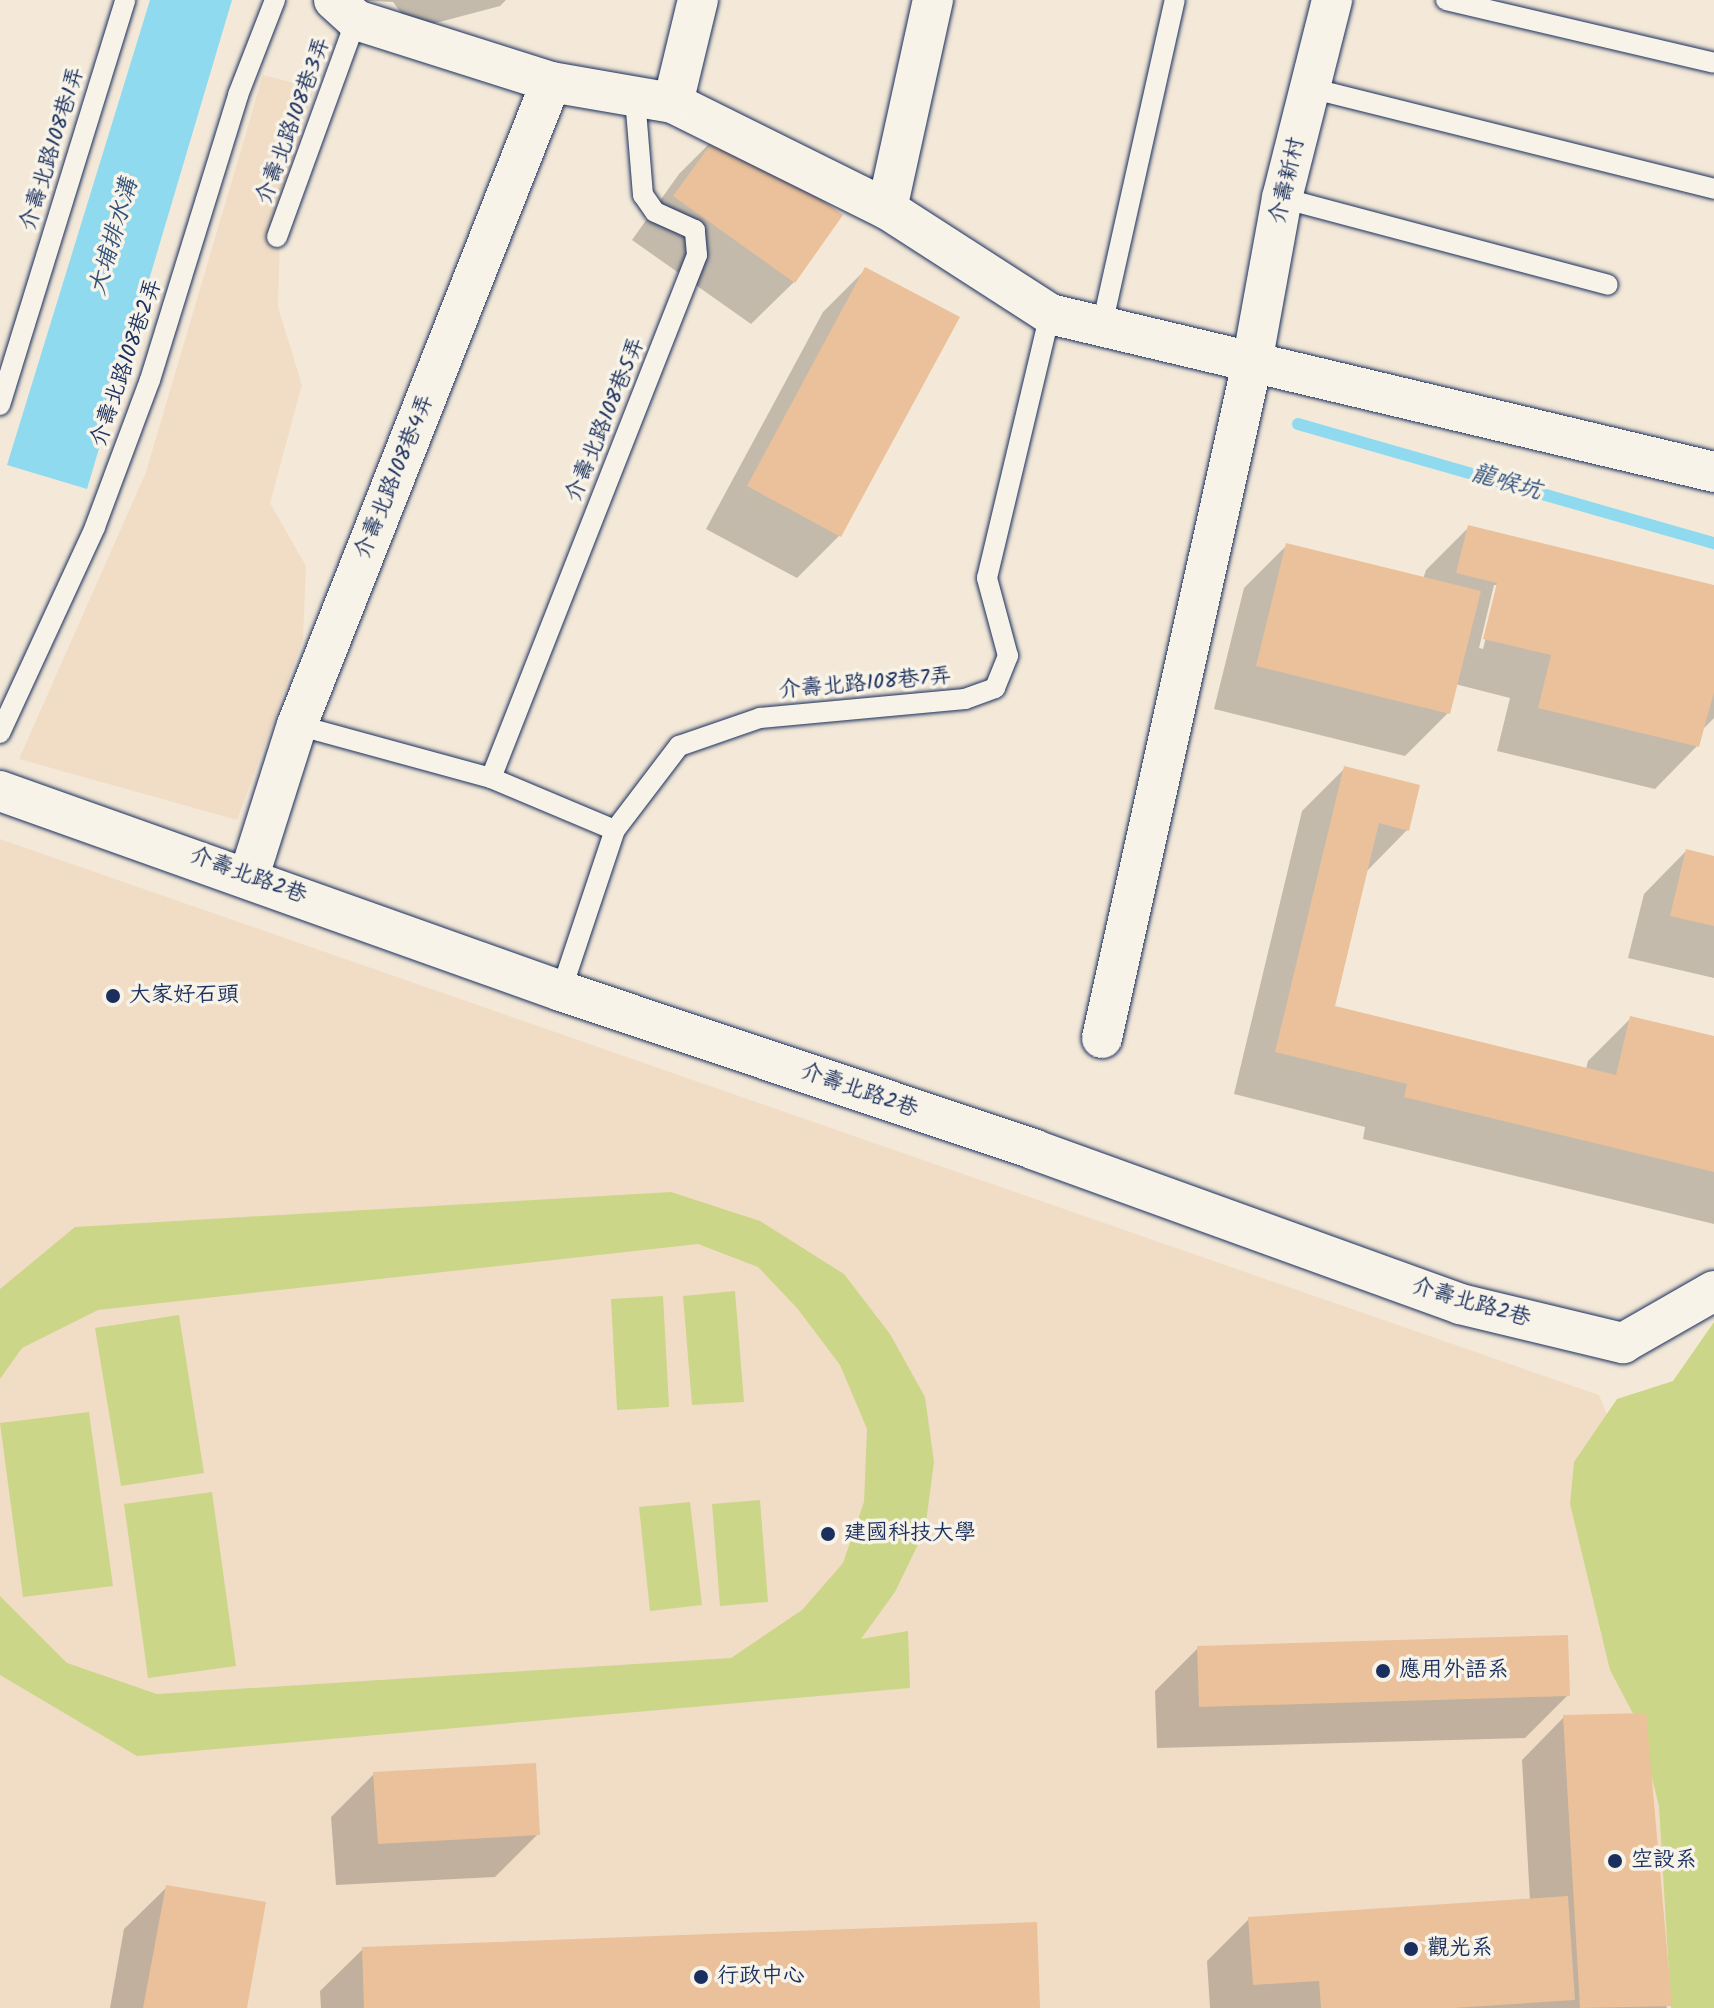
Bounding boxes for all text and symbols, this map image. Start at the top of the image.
street label: 介壽北路108巷3弄 [252,34,336,208]
street label: 介壽北路108巷1弄 [16,64,90,234]
street label: 介壽新村 [1265,135,1311,227]
water label: 大埔排水溝 [84,175,144,299]
street label: 介壽北路108巷2弄 [86,276,168,450]
street label: 介壽北路108巷5弄 [561,334,651,506]
street label: 介壽北路108巷4弄 [350,391,440,563]
water label: 龍喉坑 [1467,459,1545,507]
street label: 介壽北路108巷7弄 [778,663,952,705]
street label: 介壽北路2巷 [186,843,310,909]
place label: 大家好石頭 [129,983,239,1009]
marker: 大家好石頭 [104,987,122,1005]
street label: 介壽北路2巷 [797,1059,921,1123]
street label: 介壽北路2巷 [1408,1273,1534,1333]
place label: 建國科技大學 [844,1521,976,1547]
marker: 建國科技大學 [819,1525,837,1543]
place label: 應用外語系 [1399,1658,1509,1684]
marker: 應用外語系 [1374,1662,1392,1680]
place label: 空設系 [1631,1848,1697,1874]
marker: 空設系 [1606,1852,1624,1870]
place label: 觀光系 [1427,1936,1493,1962]
marker: 觀光系 [1402,1940,1420,1958]
place label: 行政中心 [717,1964,805,1990]
marker: 行政中心 [692,1968,710,1986]

